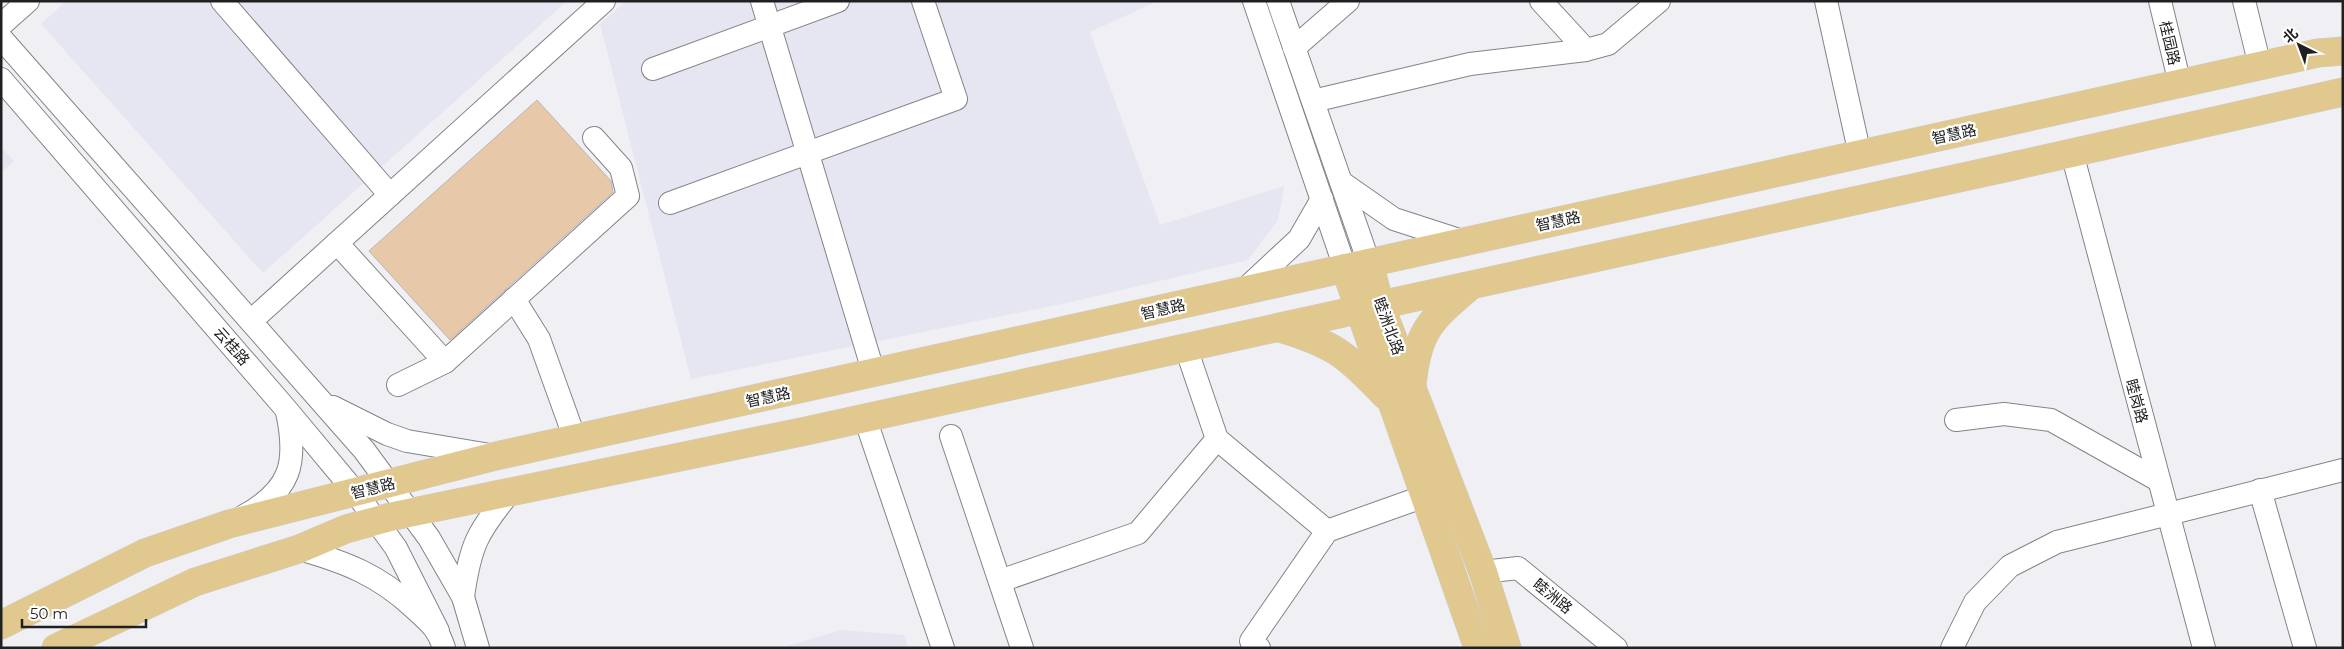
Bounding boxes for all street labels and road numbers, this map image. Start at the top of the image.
street label: 桂园路 [2156,19,2184,67]
street label: 智慧路 [1930,120,1978,148]
street label: 智慧路 [1534,207,1582,235]
street label: 智慧路 [1139,295,1187,323]
street label: 睦洲北路 [1370,295,1408,357]
street label: 云桂路 [210,323,254,369]
street label: 睦岗路 [2122,377,2152,425]
street label: 智慧路 [744,383,792,411]
street label: 智慧路 [349,473,397,503]
street label: 睦洲路 [1530,574,1576,618]

